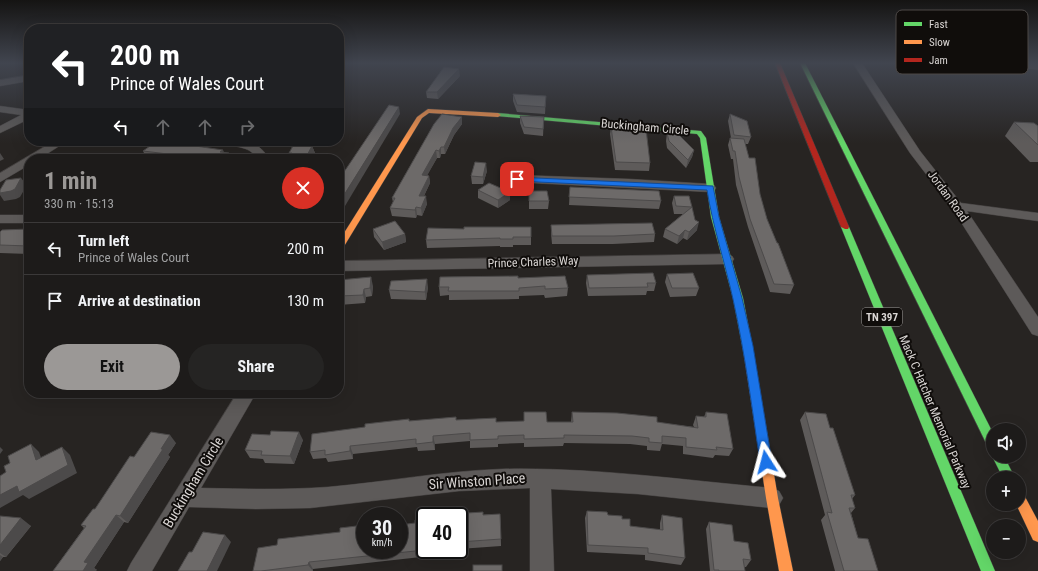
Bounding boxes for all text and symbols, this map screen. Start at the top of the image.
legend [896,10,1028,74]
text: Fast [929,18,948,31]
text: Slow [929,36,950,49]
text: 200 m [110,39,180,72]
icon: left [44,40,96,92]
text: Jam [929,54,948,67]
text: Prince of Wales Court [110,73,264,94]
icon: left [110,116,132,138]
icon: ahead [152,116,174,138]
icon: ahead [194,116,216,138]
icon: right [236,116,258,138]
street label: Buckingham Circle [600,116,690,138]
pin [500,162,534,196]
text: 1 min [44,167,97,195]
button: close [282,167,324,209]
icon: arrive [506,168,528,190]
street label: Jordan Road [925,168,971,224]
text: 330 m · 15:13 [44,196,114,211]
text: Turn left [78,232,129,250]
icon: left [44,238,66,260]
text: 200 m [287,240,324,258]
text: Prince of Wales Court [78,250,189,265]
street label: Prince Charles Way [487,253,579,271]
icon: arrive [44,290,66,312]
text: Arrive at destination [78,292,201,310]
text: 130 m [287,292,324,310]
road number: TN 397 [862,308,902,326]
street label: Mack C Hatcher Memorial Parkway [896,333,974,491]
button: Exit [44,344,180,390]
button: Share [188,344,324,390]
map controls [986,423,1026,559]
button: sound [986,423,1026,463]
street label: Buckingham Circle [160,433,227,530]
position arrow [745,441,787,483]
street label: Sir Winston Place [428,470,526,492]
button: + [986,471,1026,511]
speed limit sign: 40 [416,507,468,559]
text: 30 [372,516,392,540]
button: − [986,519,1026,559]
text: km/h [372,537,392,548]

